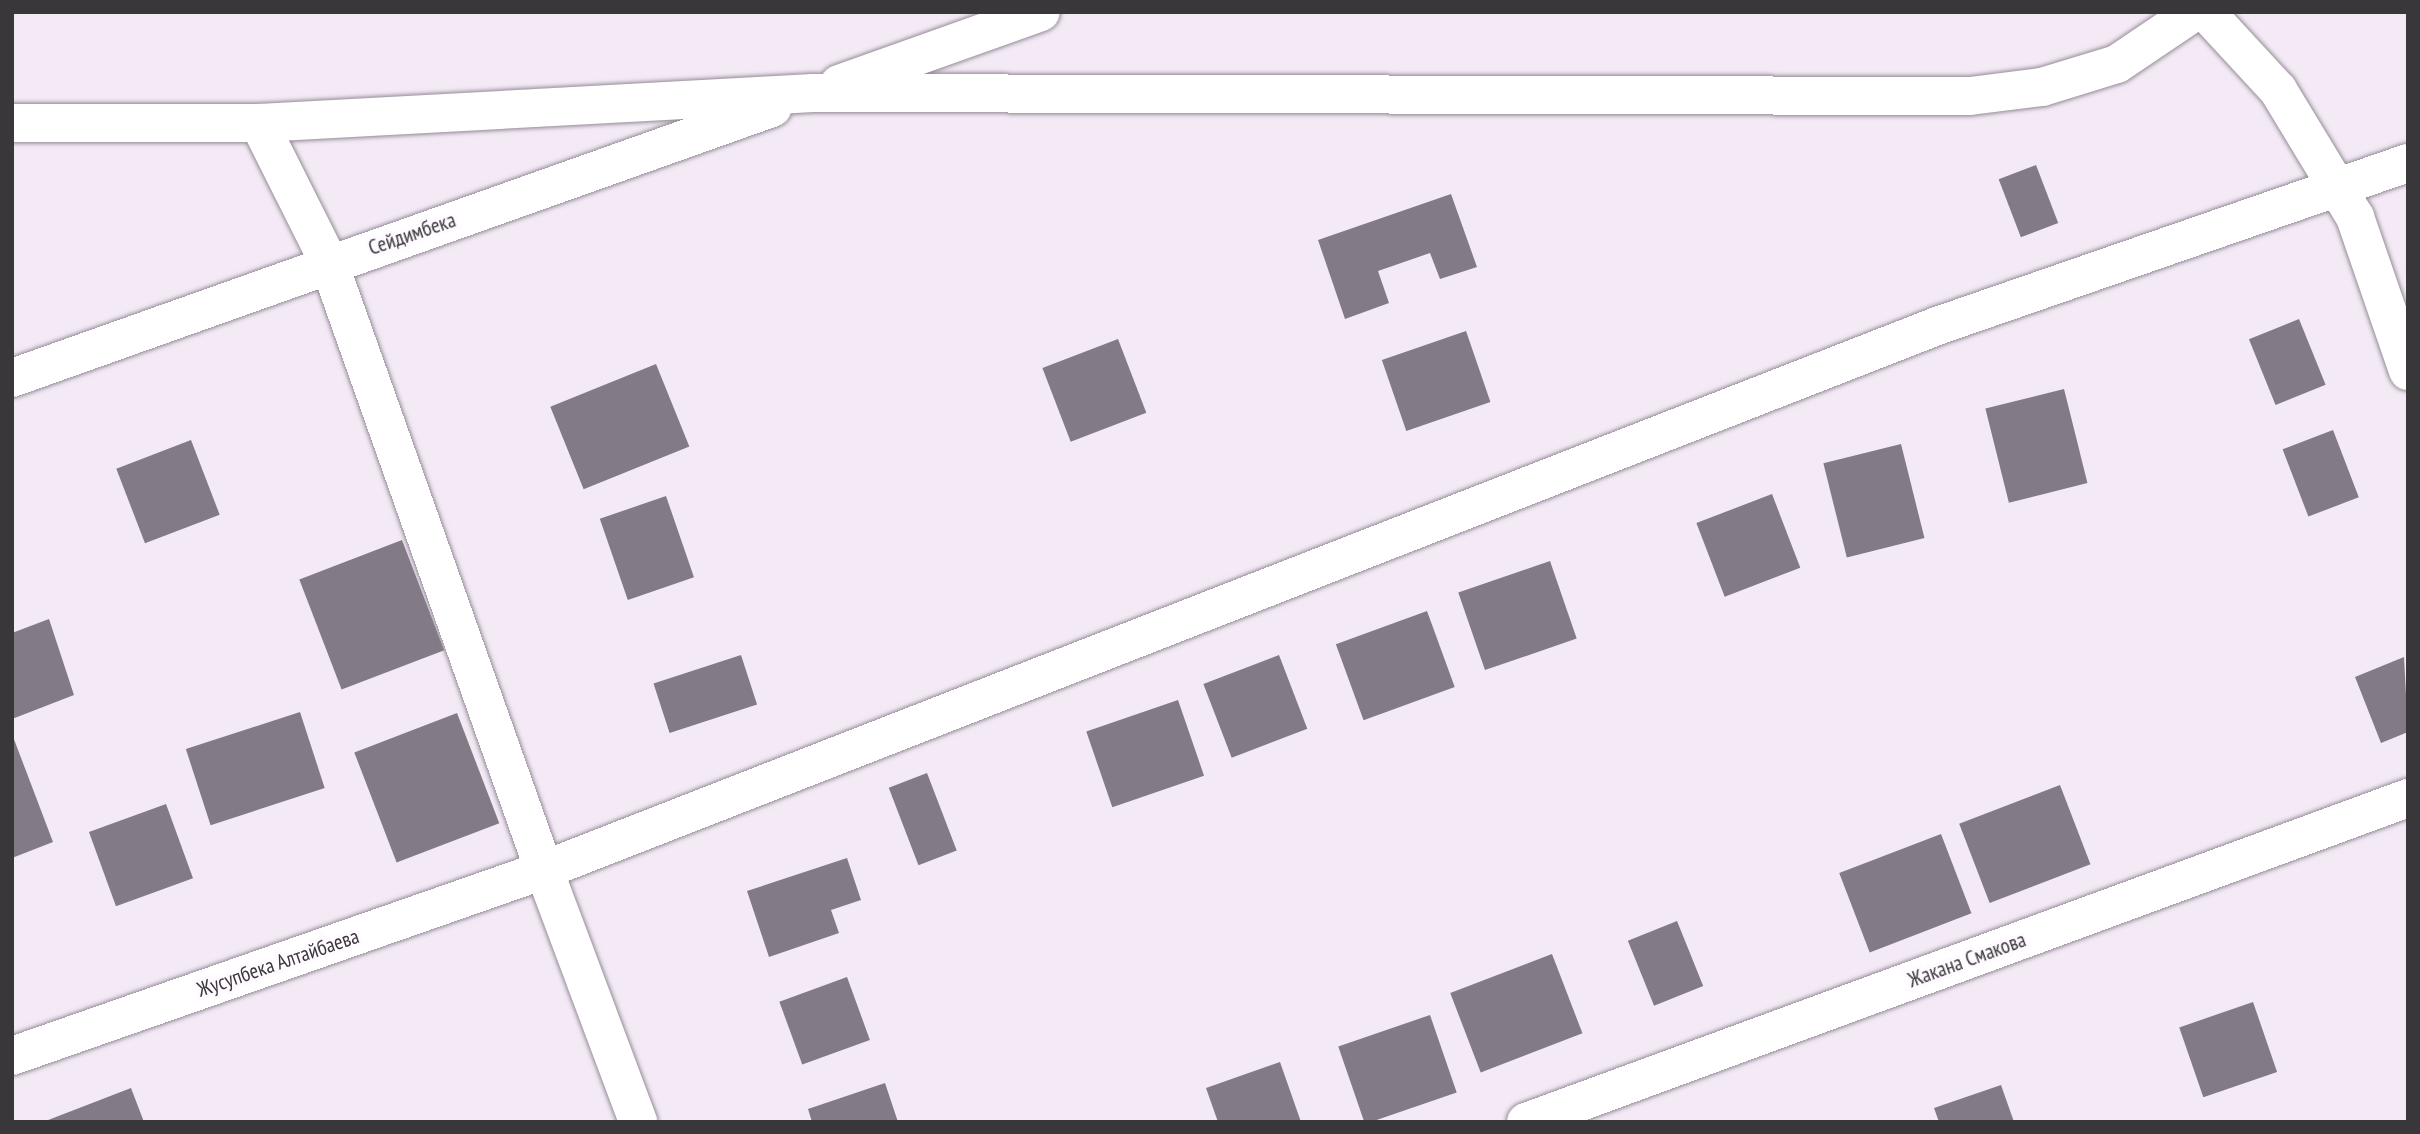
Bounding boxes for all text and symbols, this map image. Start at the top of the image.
street label: Сейдимбека [365,207,459,261]
street label: Жусупбека Алтайбаева [194,923,362,1003]
street label: Жакана Смакова [1905,927,2029,993]

